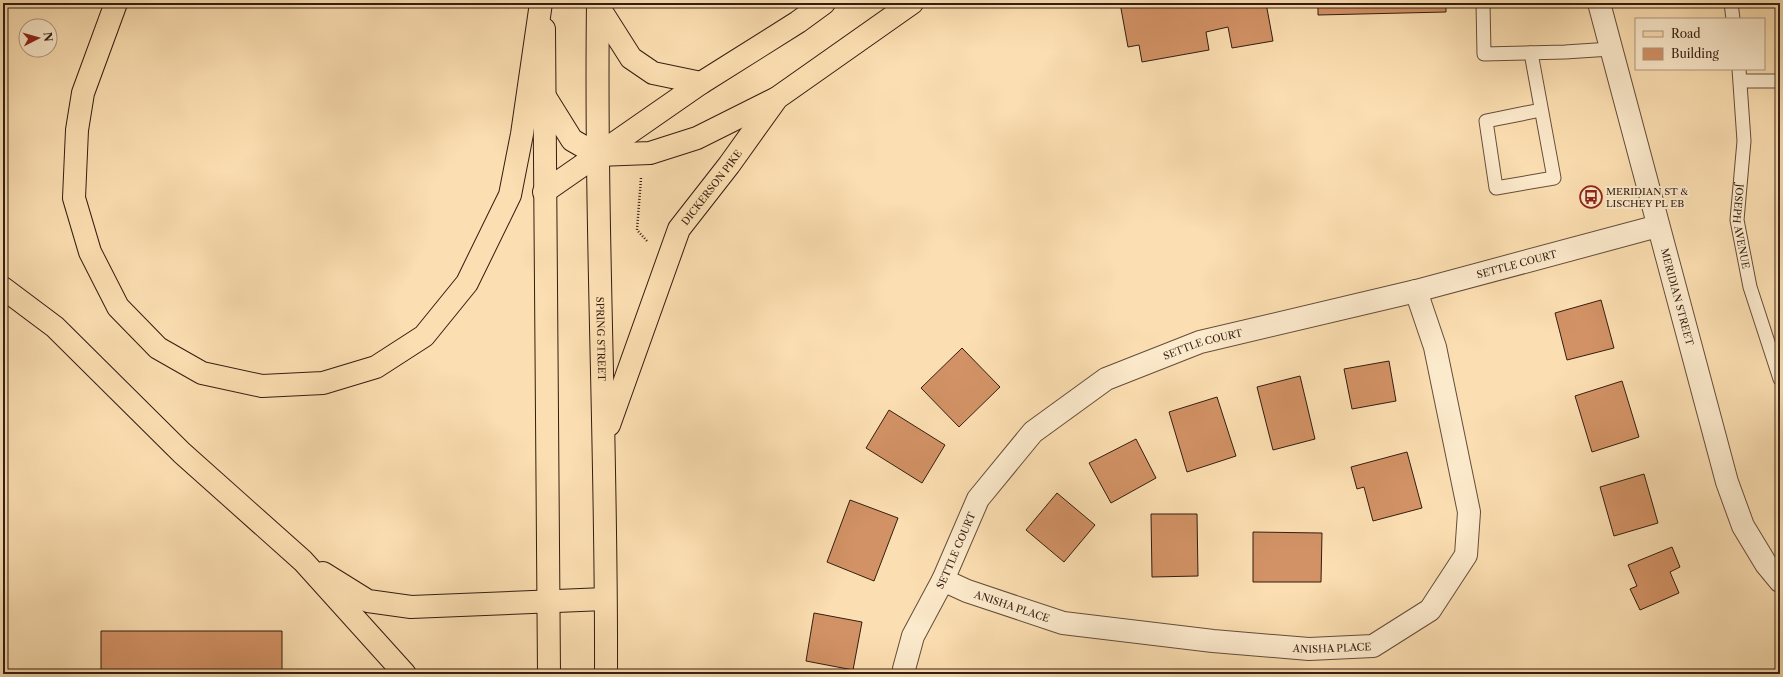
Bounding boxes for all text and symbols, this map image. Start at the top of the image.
north arrow [18,18,58,58]
legend [1635,18,1765,70]
text: Road [1671,26,1701,41]
text: N [40,31,55,43]
text: Building [1671,46,1719,61]
street label: DICKERSON PIKE [679,147,745,228]
street label: JOSEPH AVENUE [1730,181,1752,270]
bus stop icon: MERIDIAN ST & LISCHEY PL EB [1578,184,1604,210]
place label: MERIDIAN ST & LISCHEY PL EB [1606,185,1688,210]
street label: SETTLE COURT [1475,247,1559,281]
street label: MERIDIAN STREET [1658,247,1696,347]
street label: SPRING STREET [593,297,608,382]
street label: SETTLE COURT [1161,326,1244,363]
street label: SETTLE COURT [933,510,979,591]
street label: ANISHA PLACE [972,588,1051,625]
street label: ANISHA PLACE [1291,640,1372,656]

